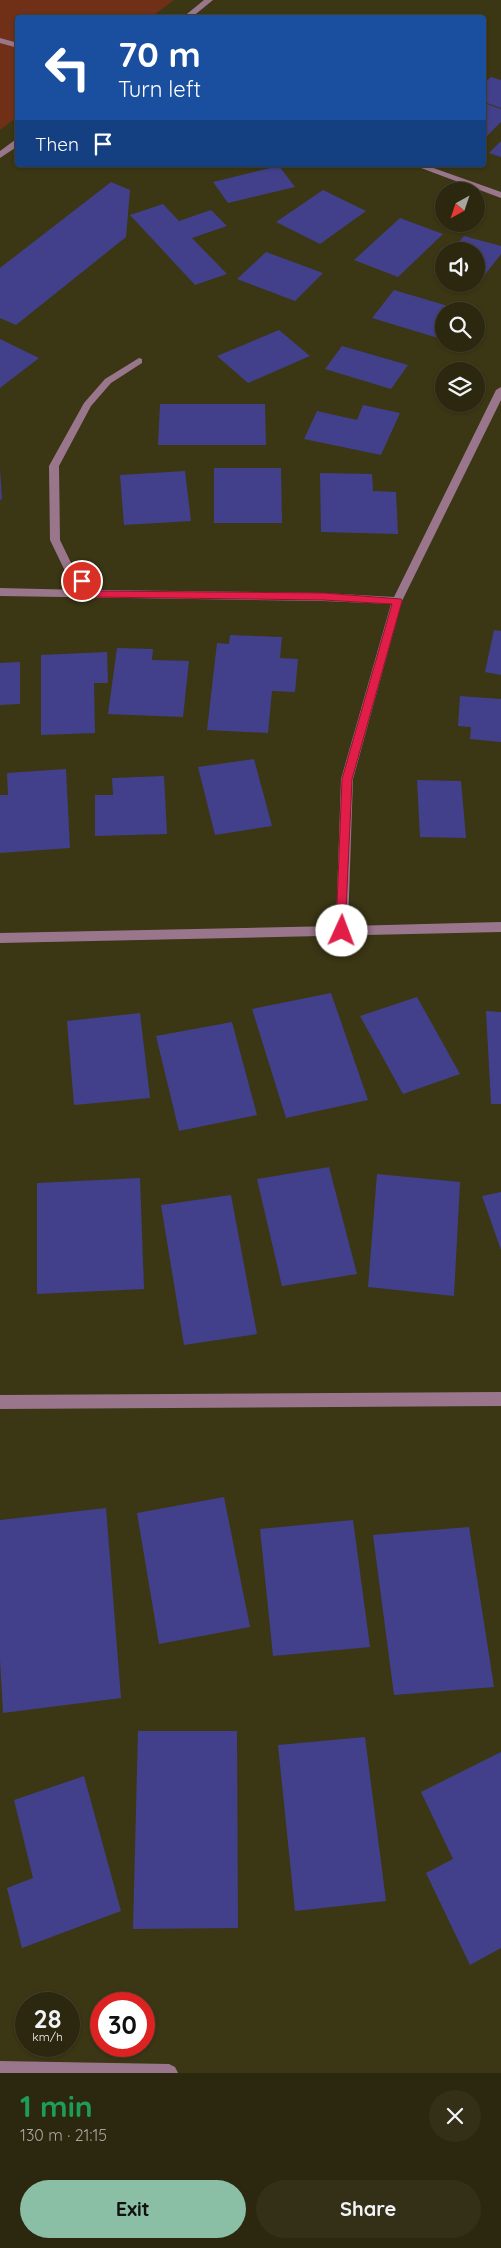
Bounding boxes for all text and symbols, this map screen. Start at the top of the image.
text: 70 m [118,32,201,76]
icon: left [35,35,100,100]
text: Turn left [118,75,201,103]
icon: arrive [89,130,117,158]
text: Then [35,132,79,156]
north arrow [435,182,485,232]
map controls [435,182,485,412]
button: sound [435,242,485,292]
button: search [435,302,485,352]
button: layers [435,362,485,412]
pin [61,560,103,602]
icon: arrive [68,567,96,595]
position arrow [315,904,367,956]
speed limit sign: 30 [90,1992,155,2057]
text: 28 [34,2003,61,2034]
text: km/h [32,2029,63,2044]
text: 1 min [20,2087,93,2125]
button: close [429,2090,481,2142]
text: 130 m · 21:15 [20,2125,107,2145]
button: Exit [20,2180,246,2238]
button: Share [256,2180,481,2238]

